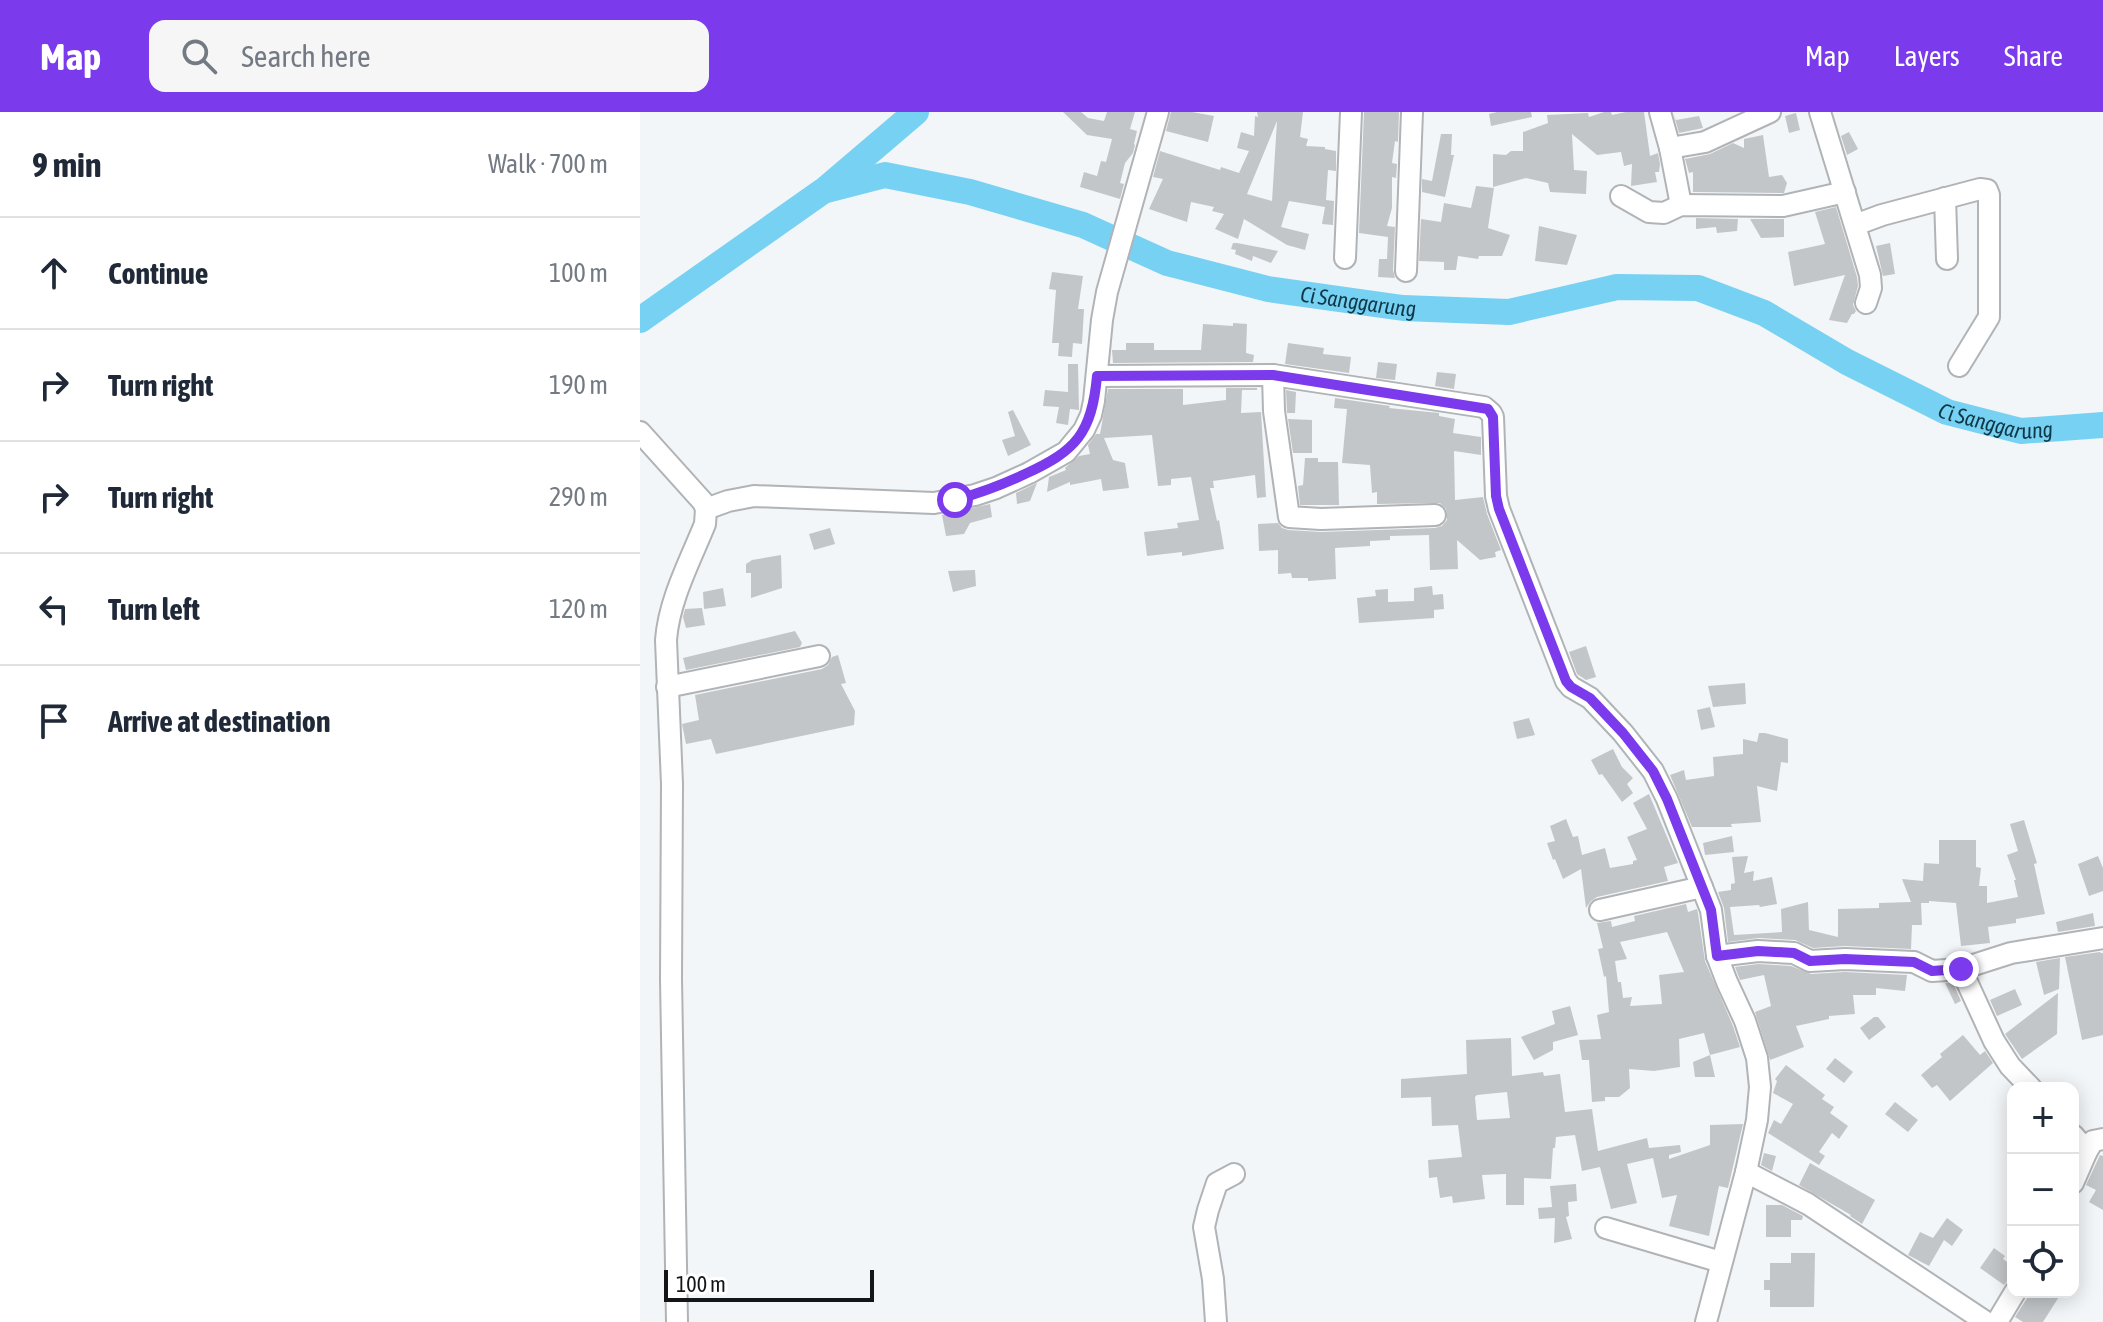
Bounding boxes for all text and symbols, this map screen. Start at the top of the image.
search box [149,20,709,92]
icon: search [177,34,221,78]
text: Map [40,35,101,78]
text: Search here [241,39,371,73]
text: Map [1805,40,1850,72]
text: Layers [1894,40,1960,72]
text: Share [2004,40,2063,72]
text: 9 min [32,145,101,184]
text: Walk · 700 m [488,149,608,179]
icon: ahead [32,251,76,295]
text: Continue [108,256,208,290]
text: 100 m [549,258,608,288]
water label: Ci Sanggarung [1299,281,1417,321]
icon: right [32,363,76,407]
text: Turn right [108,368,214,402]
text: 190 m [549,370,608,400]
water label: Ci Sanggarung [1934,397,2054,444]
icon: right [32,475,76,519]
text: Turn right [108,480,214,514]
text: 290 m [549,482,608,512]
route start [937,482,973,518]
icon: left [32,587,76,631]
text: Turn left [108,592,200,626]
text: 120 m [549,594,608,624]
icon: arrive [32,699,76,743]
text: Arrive at destination [108,704,330,738]
route end [1943,951,1979,987]
map controls [2007,1082,2079,1298]
button: + [2007,1082,2079,1154]
button: − [2007,1154,2079,1226]
button: locate [2007,1226,2079,1298]
scale bar [664,1266,874,1302]
text: 100 m [676,1271,726,1297]

